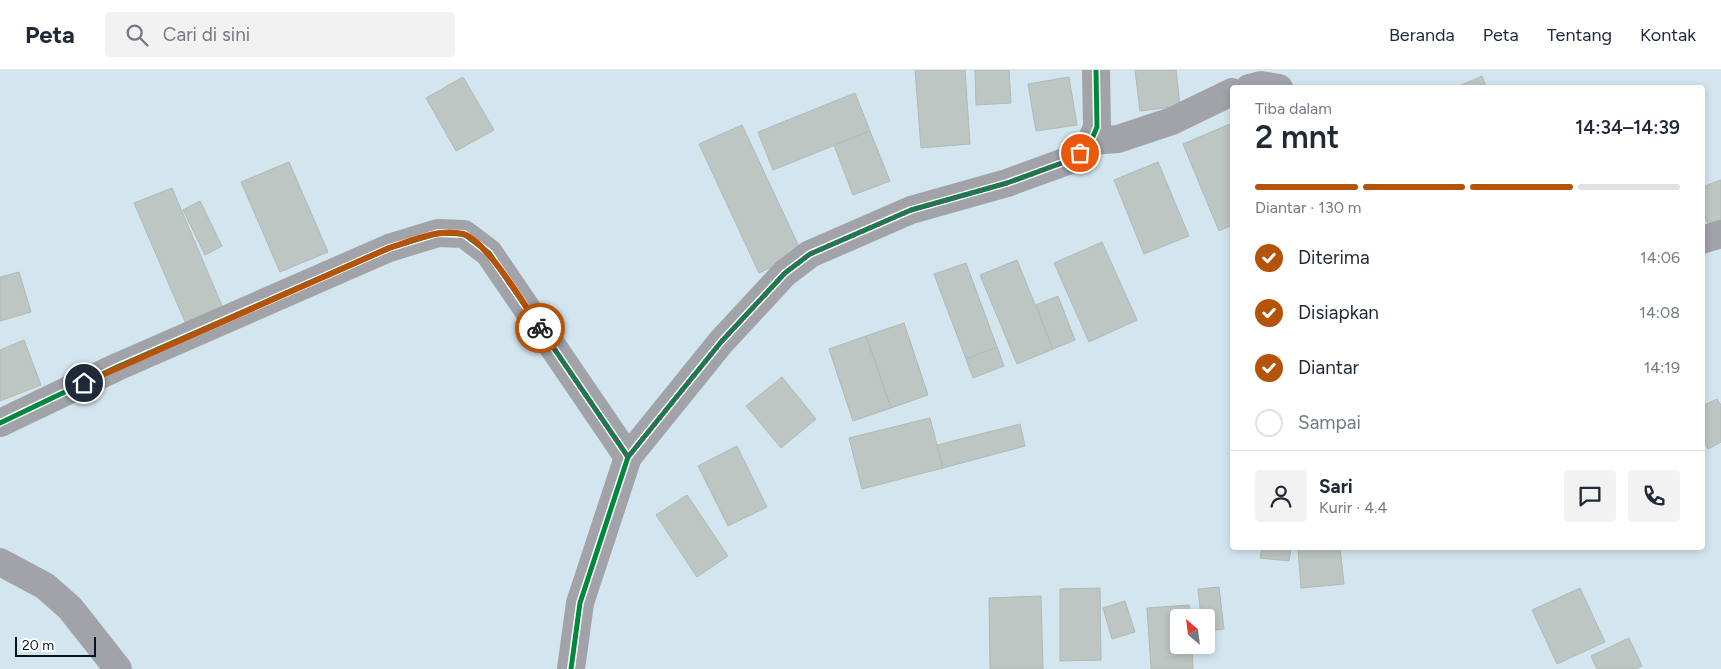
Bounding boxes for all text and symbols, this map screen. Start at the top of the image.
search box [105,12,455,57]
text: Peta [25,20,75,49]
icon: search [123,21,151,49]
text: Cari di sini [163,23,250,46]
text: Beranda [1389,24,1455,46]
text: Peta [1483,24,1519,46]
text: Tentang [1547,24,1612,46]
text: Kontak [1640,24,1696,46]
text: Tiba dalam [1255,99,1332,118]
text: 14:34–14:39 [1575,116,1680,139]
text: 2 mnt [1255,118,1339,156]
pin [1059,132,1101,174]
icon: bag [1066,139,1094,167]
text: Diantar · 130 m [1255,198,1362,217]
icon: check [1255,244,1283,272]
text: Diterima [1298,246,1370,269]
text: 14:06 [1640,248,1680,267]
icon: check [1255,299,1283,327]
text: Disiapkan [1298,301,1379,324]
courier [515,303,565,353]
text: 14:08 [1639,303,1680,322]
icon: bike [526,314,554,342]
icon: check [1255,354,1283,382]
text: Diantar [1298,356,1359,379]
text: 14:19 [1644,358,1680,377]
pin [63,362,105,404]
icon: home [70,369,98,397]
text: Sampai [1298,411,1361,434]
button: person [1255,470,1307,522]
button: chat [1564,470,1616,522]
button: phone [1628,470,1680,522]
text: Sari [1319,475,1353,498]
text: Kurir · 4.4 [1319,498,1387,517]
north arrow [1170,609,1215,654]
map controls [1170,609,1215,654]
scale bar [15,634,96,657]
text: 20 m [22,637,54,654]

